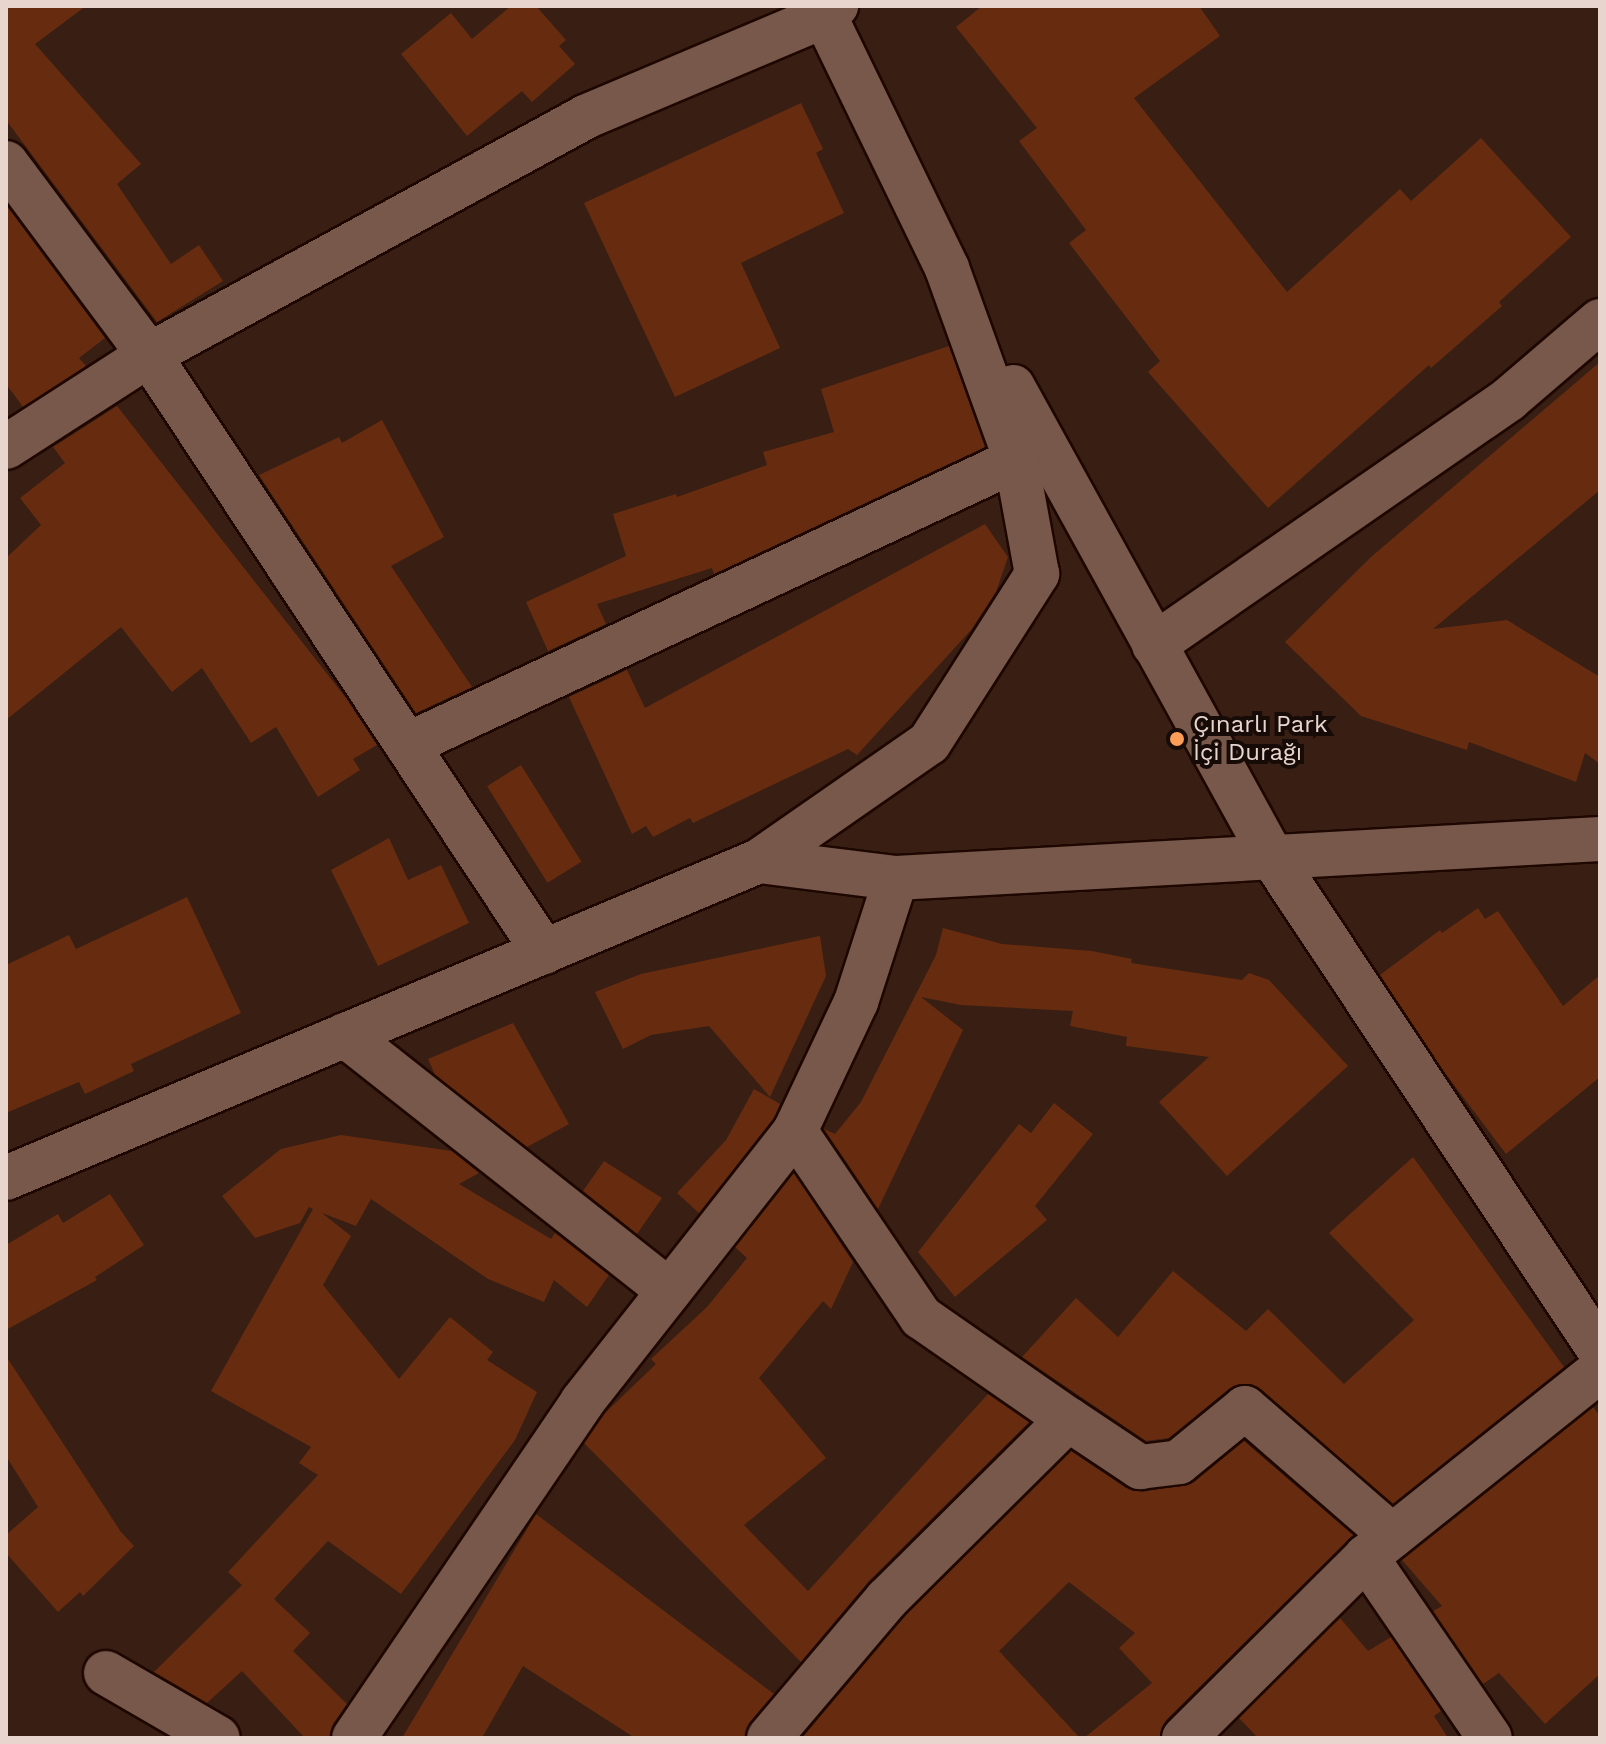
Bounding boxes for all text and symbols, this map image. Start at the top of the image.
place label: Çınarlı Park İçi Durağı [1193,711,1328,767]
marker: Çınarlı Park İçi Durağı [1168,730,1186,748]

